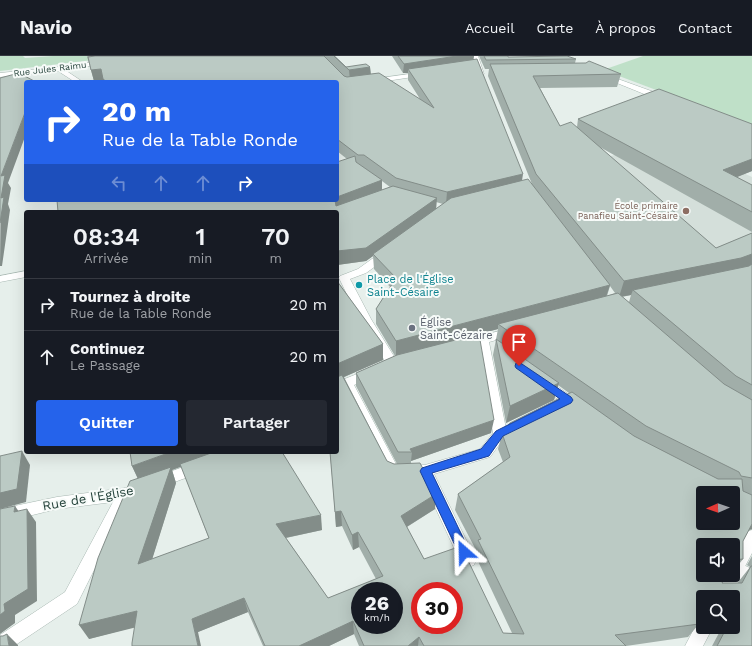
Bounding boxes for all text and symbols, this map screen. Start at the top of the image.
text: Navio [20,16,72,39]
text: Accueil [465,20,514,36]
text: Carte [536,20,573,36]
text: À propos [595,20,656,36]
text: Contact [678,20,732,36]
street label: Rue Jules Raimu [13,60,87,78]
text: 20 m [102,95,171,128]
icon: right [36,96,88,148]
text: Rue de la Table Ronde [102,129,298,150]
icon: left [108,172,130,194]
icon: ahead [150,172,172,194]
icon: ahead [192,172,214,194]
icon: right [234,172,256,194]
place label: École primaire Panafieu Saint-Césaire [578,200,678,221]
marker: École primaire Panafieu Saint-Césaire [681,206,691,216]
text: 08:34 [73,223,140,251]
text: 1 [195,223,205,251]
text: 70 [261,223,290,251]
text: Arrivée [84,251,128,266]
text: min [188,251,212,266]
text: m [269,251,282,266]
place label: Place de l'Église Saint-Césaire [367,272,454,299]
marker: Place de l'Église Saint-Césaire [354,280,364,290]
text: Tournez à droite [70,288,190,306]
icon: right [36,294,58,316]
text: 20 m [290,296,327,314]
text: Rue de la Table Ronde [70,306,212,321]
place label: Église Saint-Cézaire [420,315,493,342]
marker: Église Saint-Cézaire [407,323,417,333]
pin [502,325,536,366]
icon: arrive [508,331,530,353]
text: Continuez [70,340,144,358]
icon: ahead [36,346,58,368]
text: 20 m [290,348,327,366]
text: Le Passage [70,358,140,373]
button: Quitter [36,400,178,446]
button: Partager [186,400,327,446]
street label: Rue de l'Église [41,482,135,513]
north arrow [696,486,740,530]
map controls [696,486,740,634]
position arrow [443,531,485,573]
button: sound [696,538,740,582]
speed limit sign: 30 [411,582,463,634]
button: search [696,590,740,634]
text: 26 [365,591,389,615]
text: km/h [364,612,390,623]

